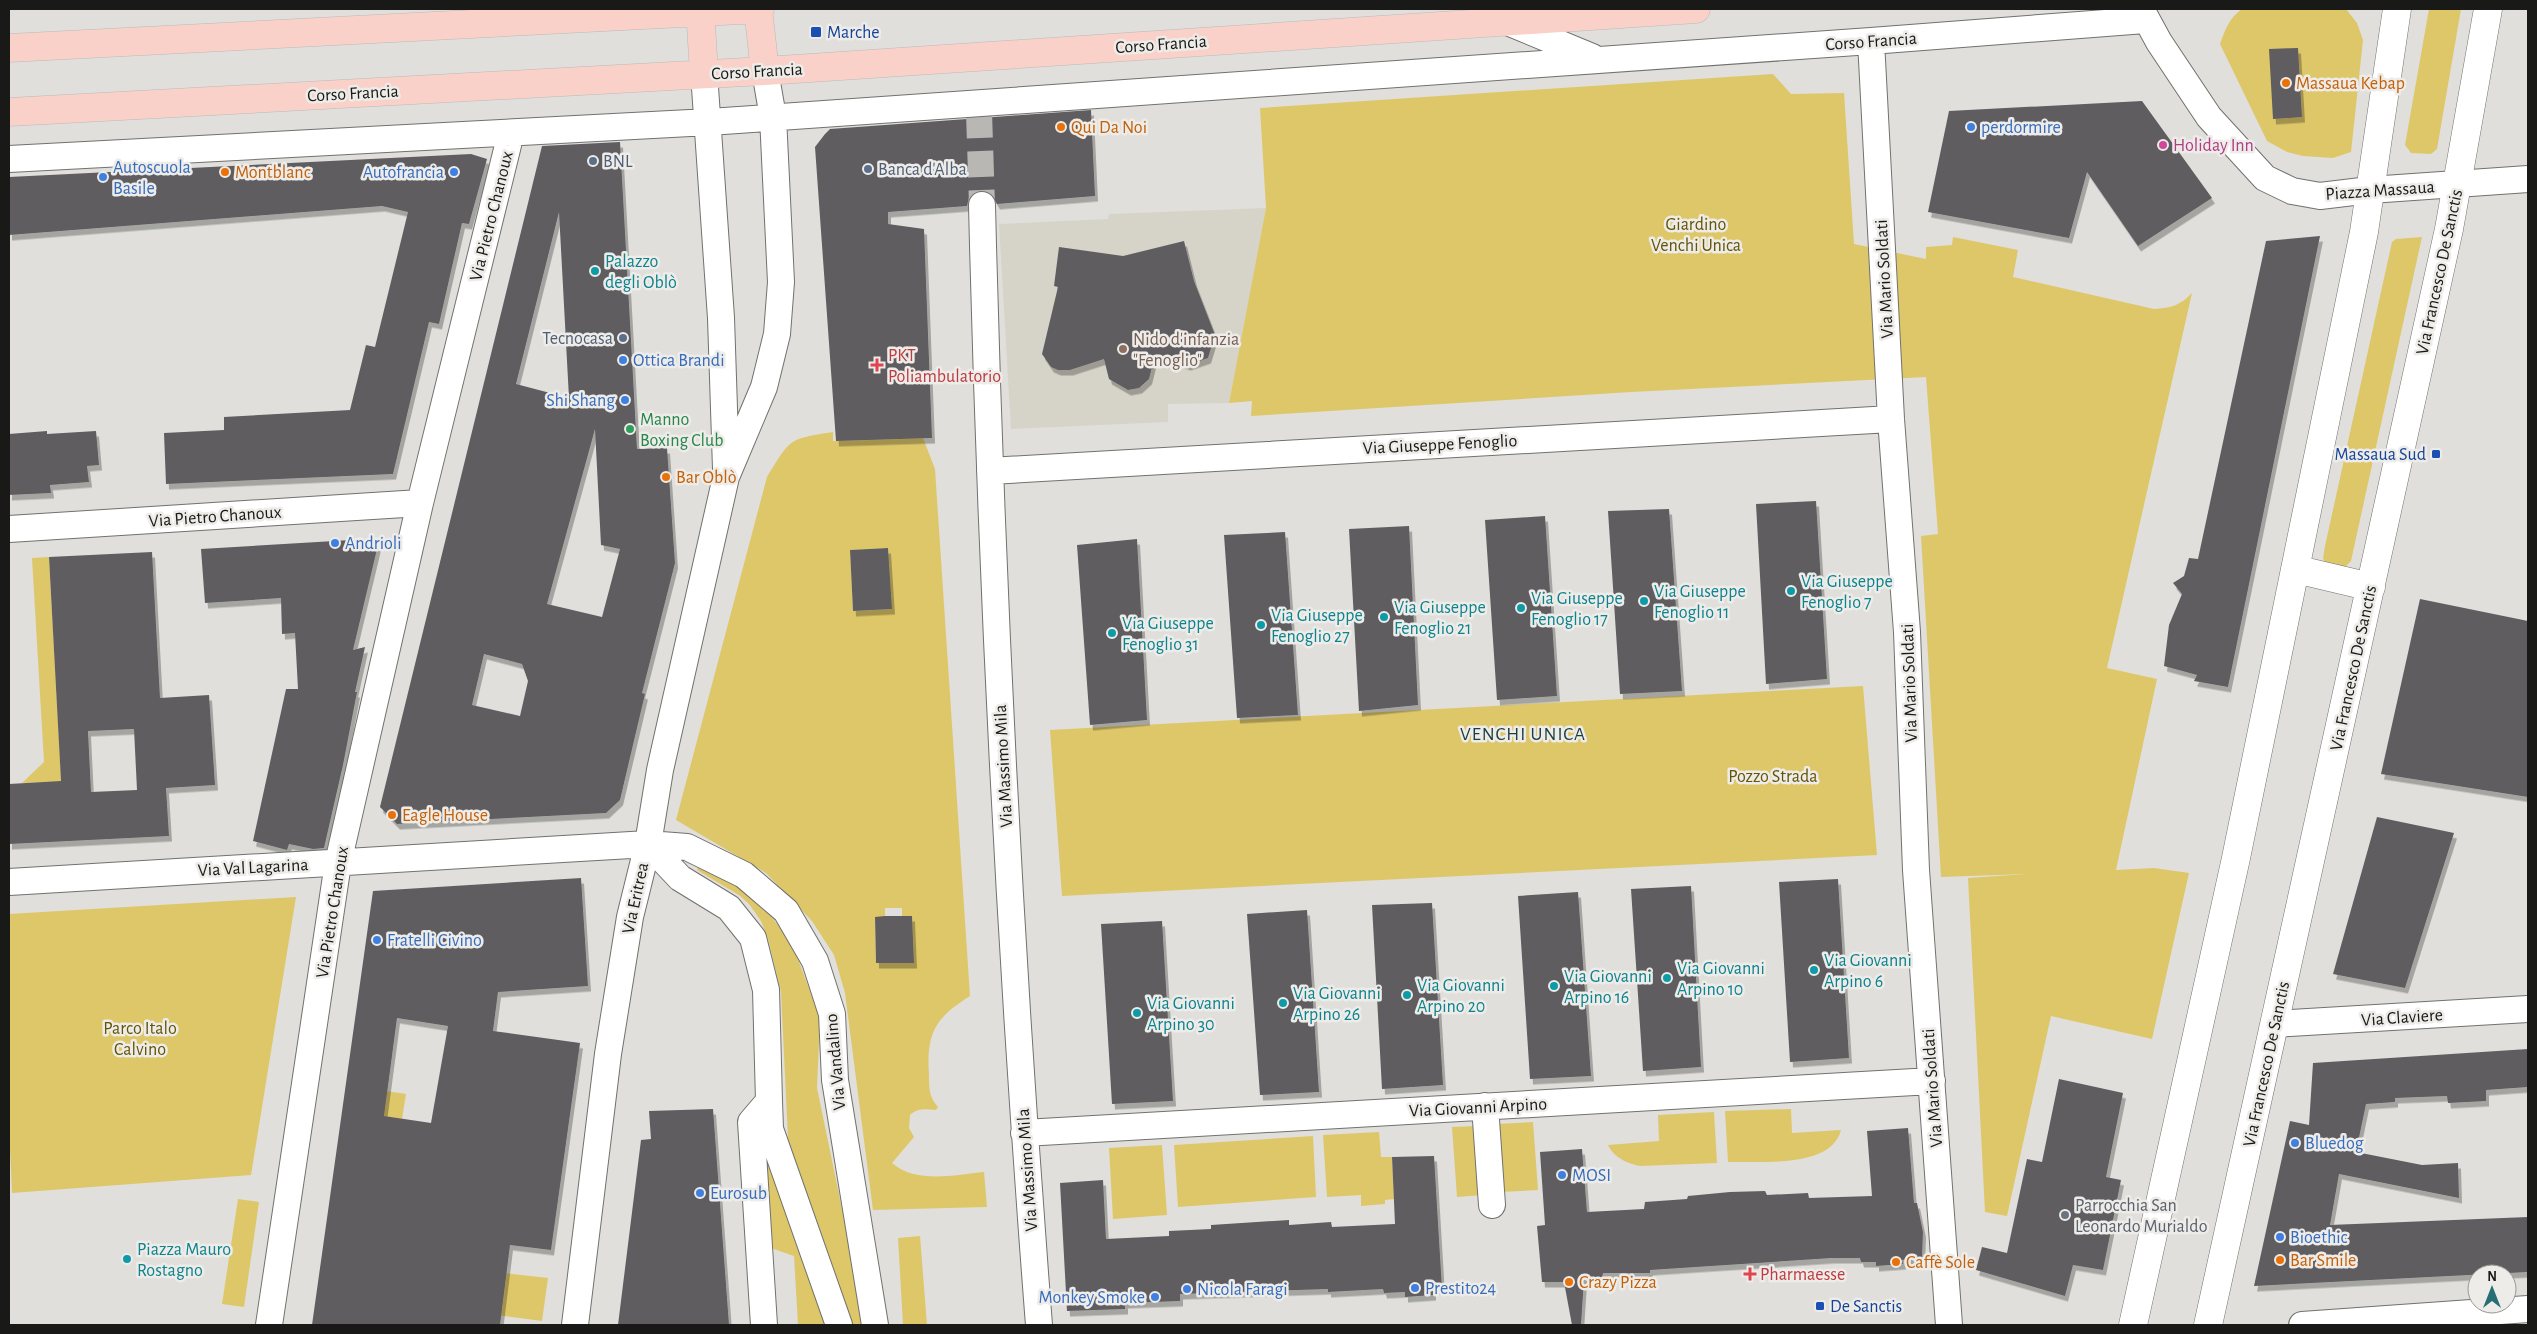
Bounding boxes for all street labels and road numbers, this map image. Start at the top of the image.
street label: Corso Francia [1825,30,1917,54]
street label: Corso Francia [1115,33,1207,57]
street label: Corso Francia [711,61,803,83]
street label: Corso Francia [307,83,399,105]
street label: Via Pietro Chanoux [467,149,517,283]
street label: Piazza Massaua [2325,178,2435,204]
street label: Via Francesco De Sanctis [2414,188,2466,357]
street label: Via Mario Soldati [1873,219,1897,339]
street label: Via Giuseppe Fenoglio [1362,432,1518,458]
street label: Via Pietro Chanoux [148,503,282,531]
street label: Via Francesco De Sanctis [2328,584,2380,753]
street label: Via Mario Soldati [1899,623,1921,743]
street label: Via Massimo Mila [992,704,1016,828]
street label: Via Pietro Chanoux [314,845,352,979]
street label: Via Val Lagarina [197,856,309,880]
street label: Via Eritrea [620,861,652,936]
street label: Via Francesco De Sanctis [2241,980,2293,1149]
street label: Via Claviere [2361,1006,2444,1030]
street label: Via Vandalino [823,1013,849,1111]
street label: Via Mario Soldati [1920,1028,1946,1148]
street label: Via Giovanni Arpino [1408,1095,1548,1121]
street label: Via Massimo Mila [1015,1108,1041,1232]

